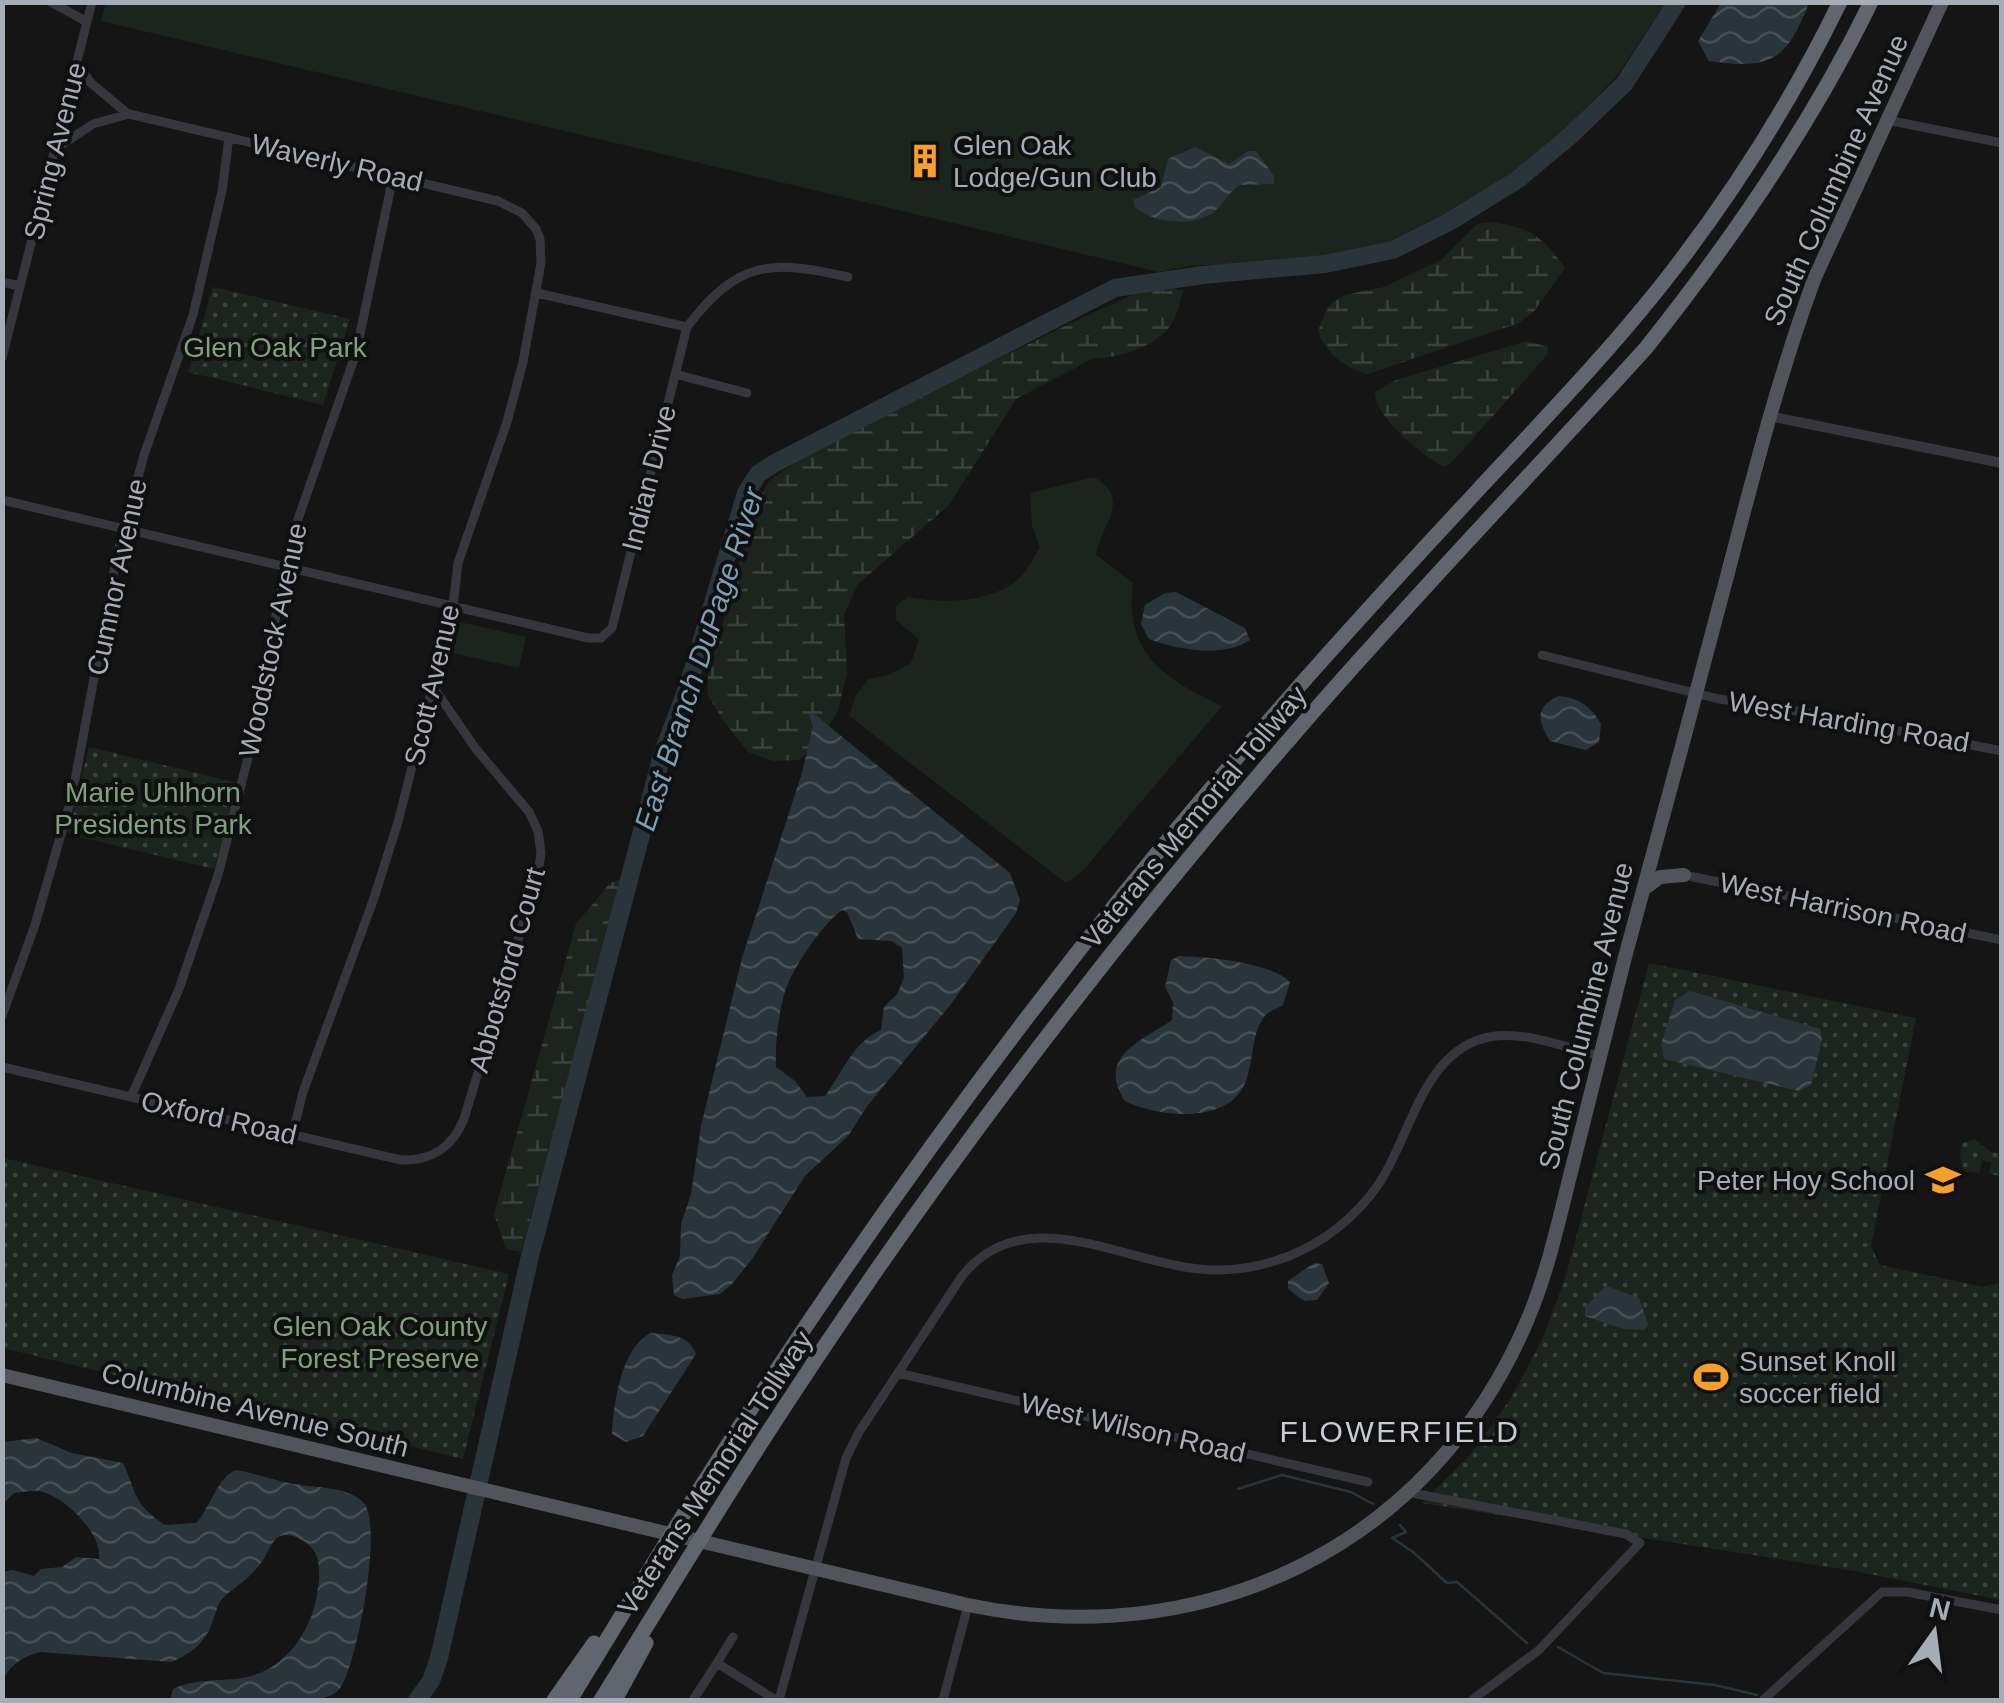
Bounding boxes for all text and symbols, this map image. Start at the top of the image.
street label: South Columbine Avenue [1758,30,1914,330]
street label: Spring Avenue [18,59,92,243]
street label: Waverly Road [248,128,426,198]
place label: Glen Oak Lodge/Gun Club [953,130,1157,193]
building icon: Glen Oak Lodge/Gun Club [906,142,944,180]
park label: Glen Oak Park [183,332,368,363]
street label: Indian Drive [616,402,682,554]
street label: Cumnor Avenue [81,476,153,678]
water label: East Branch DuPage River [628,482,770,835]
street label: Woodstock Avenue [233,520,313,760]
street label: Scott Avenue [398,601,466,769]
street label: Veterans Memorial Tollway [1075,680,1313,954]
street label: West Harding Road [1726,686,1972,758]
park label: Marie Uhlhorn Presidents Park [54,777,253,840]
street label: South Columbine Avenue [1533,859,1639,1173]
street label: Abbotsford Court [463,864,551,1076]
street label: West Harrison Road [1717,867,1969,949]
street label: Oxford Road [138,1085,300,1151]
school or university icon: Peter Hoy School [1924,1161,1962,1199]
place label: Peter Hoy School [1697,1165,1915,1196]
park label: Glen Oak County Forest Preserve [273,1311,487,1374]
street label: Veterans Memorial Tollway [611,1325,819,1621]
place label: Sunset Knoll soccer field [1739,1346,1896,1409]
street label: Columbine Avenue South [98,1357,412,1463]
sports icon: Sunset Knoll soccer field [1692,1358,1730,1396]
street label: West Wilson Road [1018,1387,1248,1469]
district label: FLOWERFIELD [1280,1415,1520,1448]
north arrow [1884,1583,1984,1683]
text: N [1926,1592,1953,1627]

